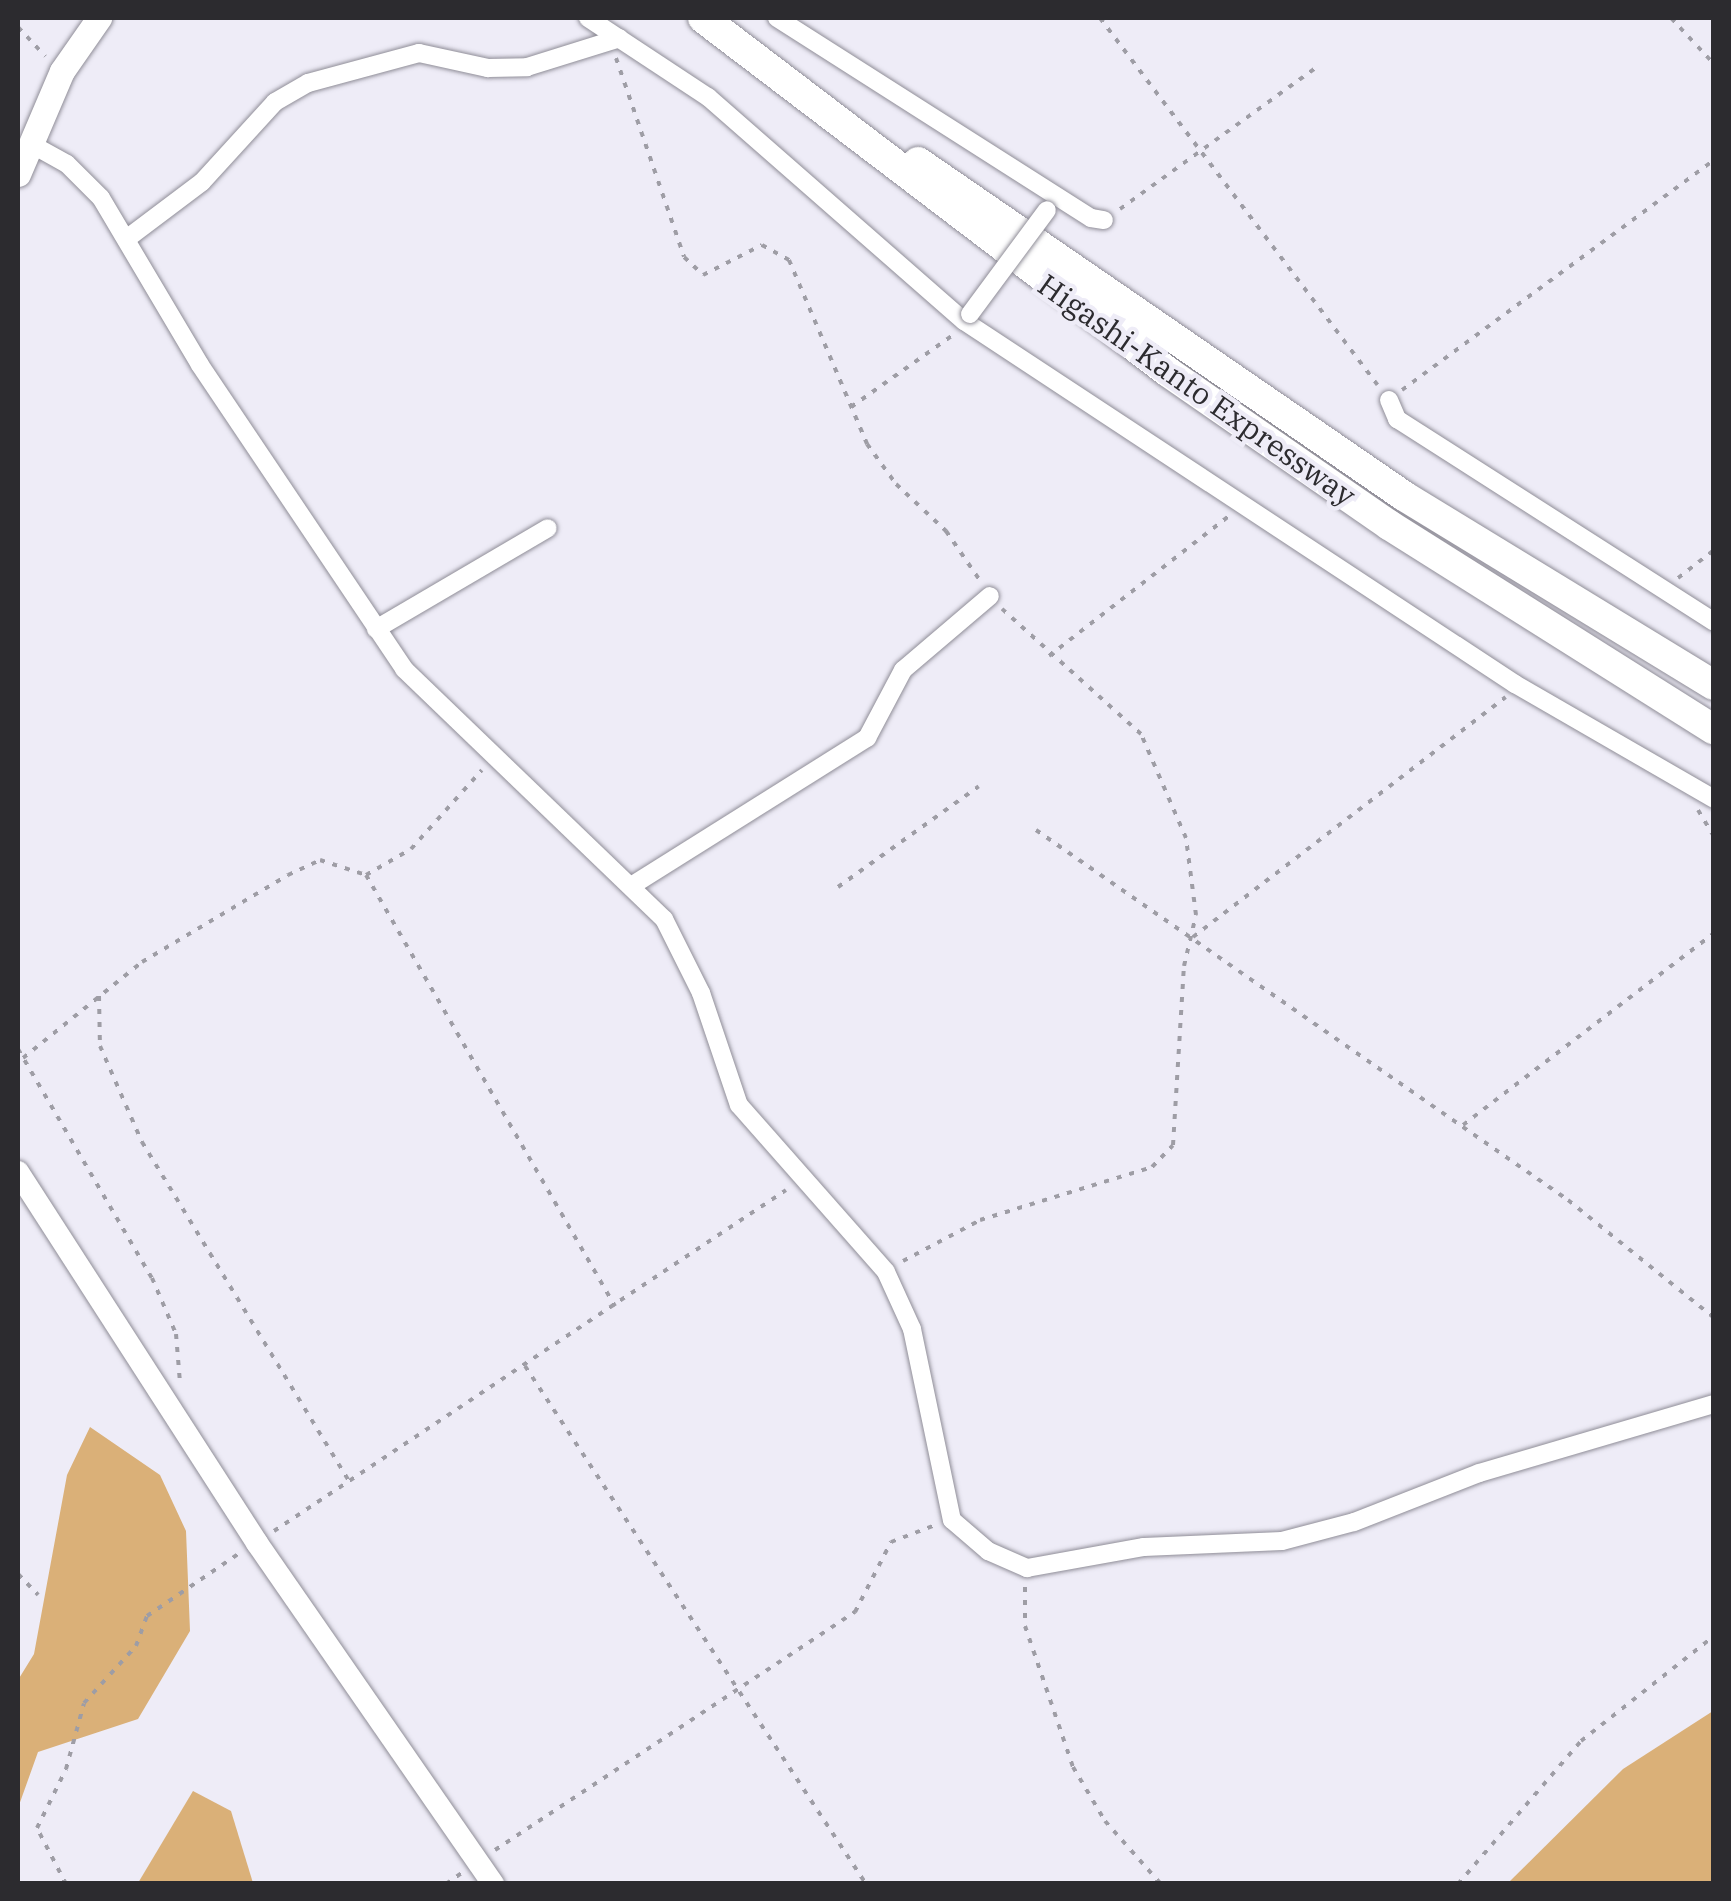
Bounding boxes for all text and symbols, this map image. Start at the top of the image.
street label: Higashi-Kanto Expressway [1031,267,1363,513]

